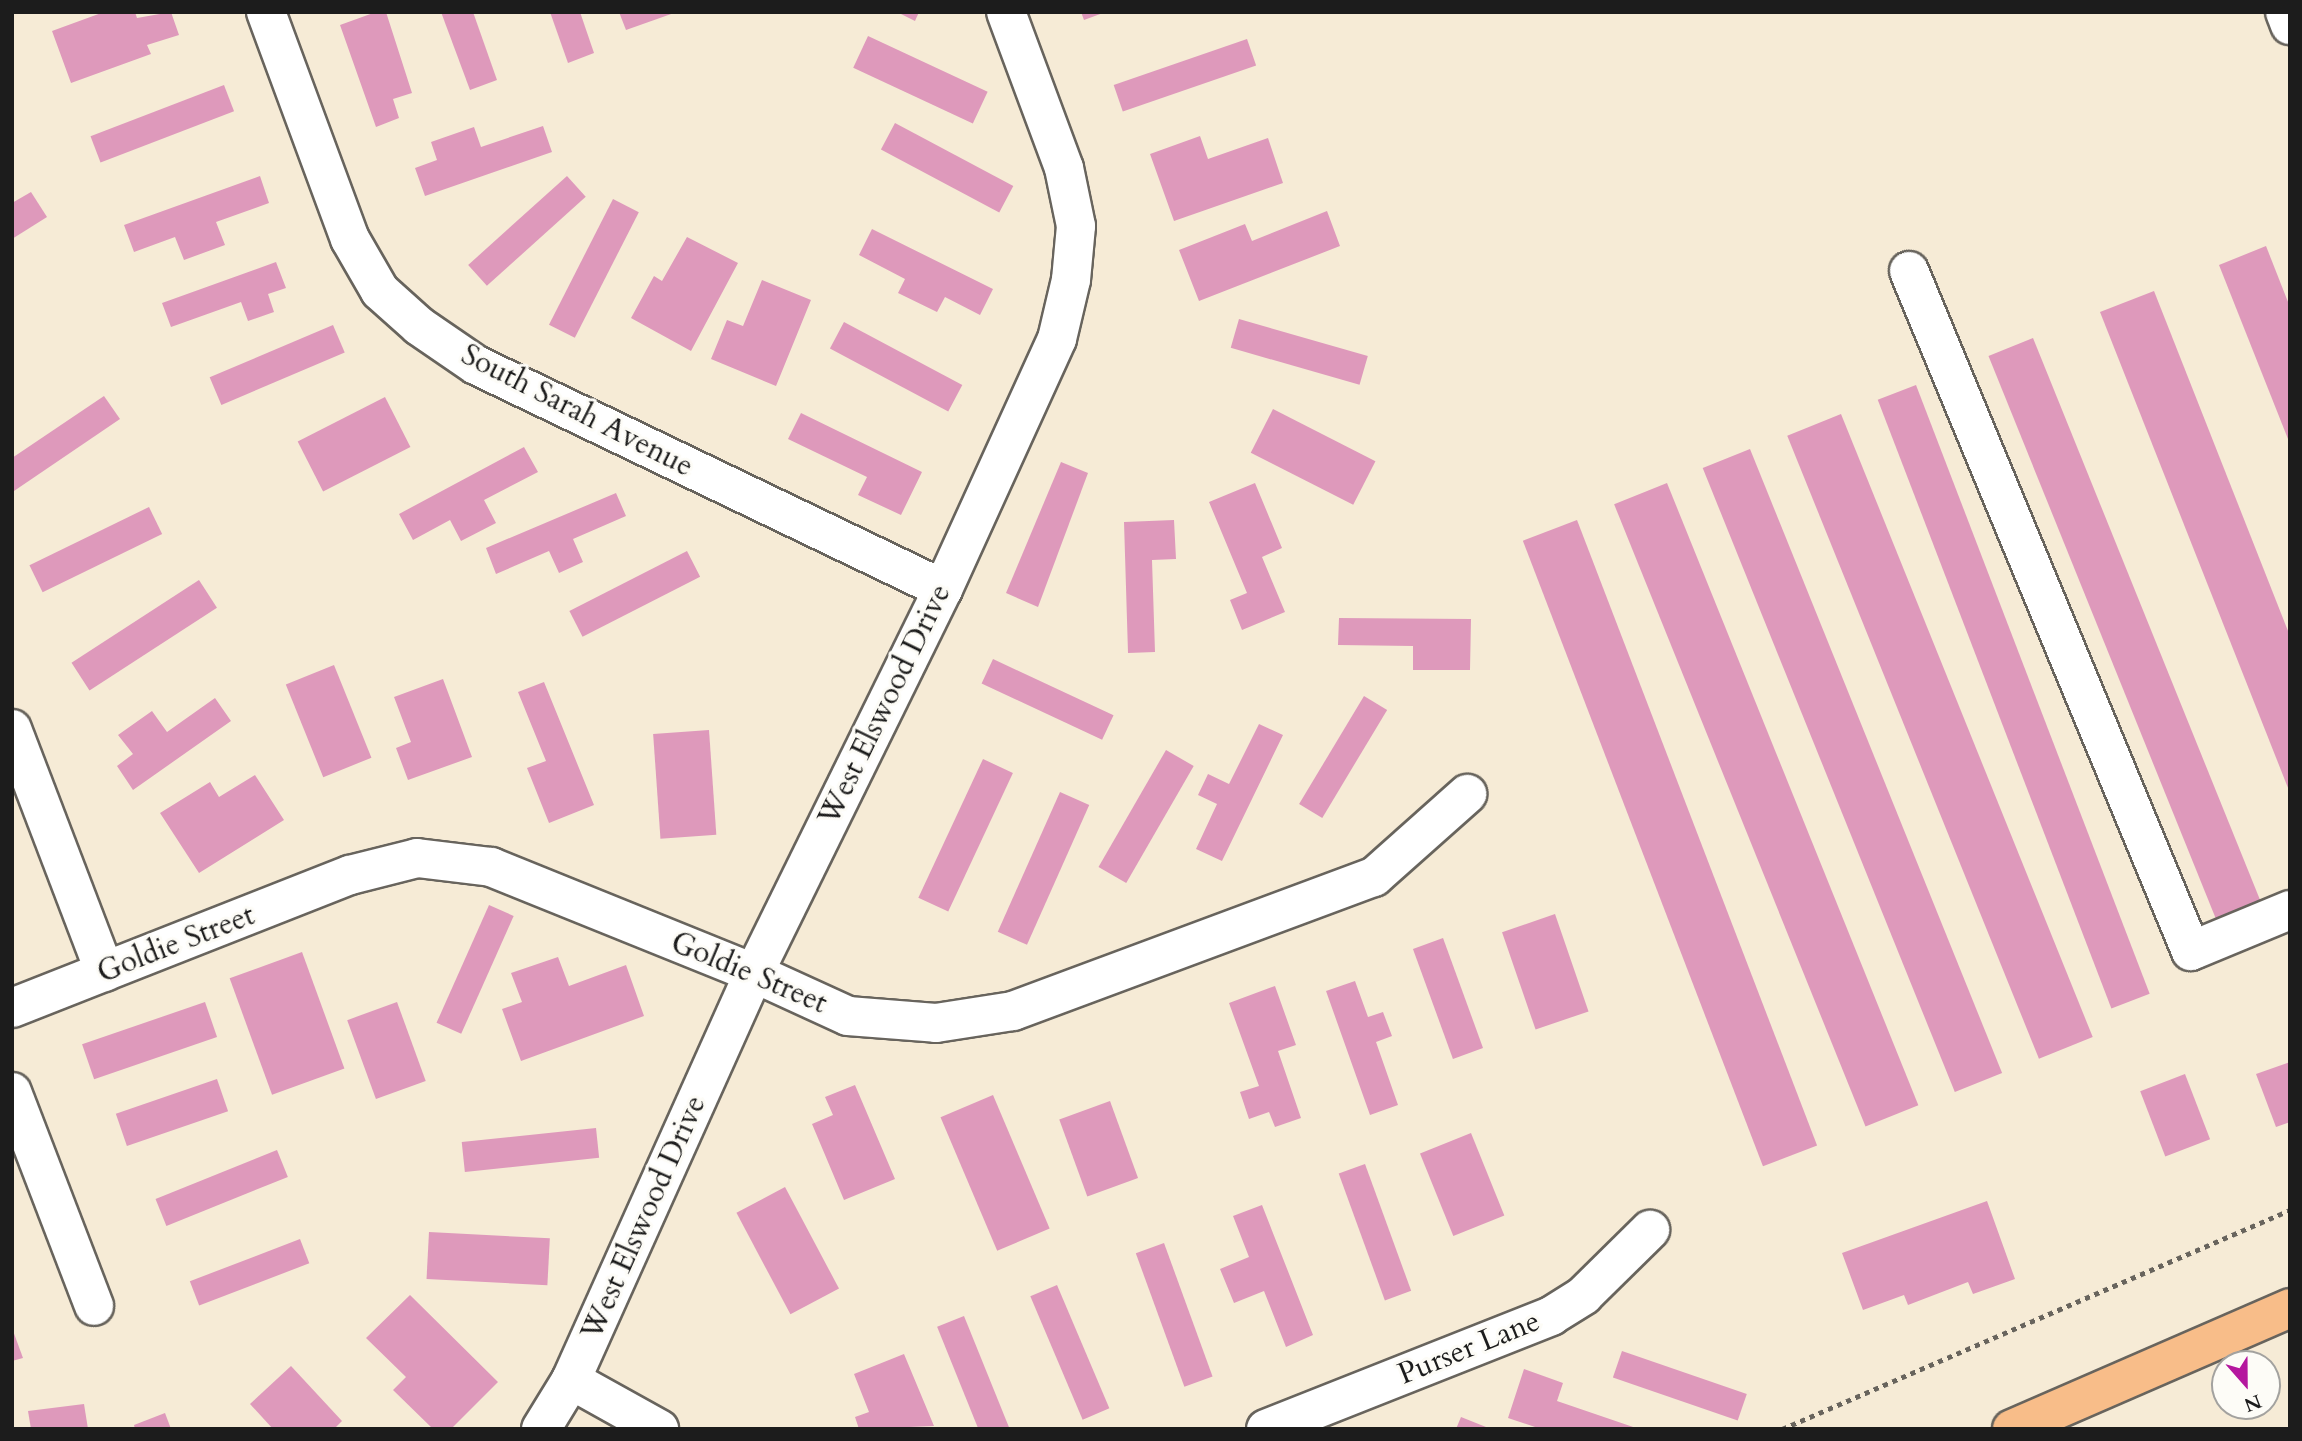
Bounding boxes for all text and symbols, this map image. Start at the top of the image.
street label: South Sarah Avenue [455,337,699,485]
street label: West Elswood Drive [811,579,959,831]
street label: Goldie Street [92,897,260,991]
street label: Goldie Street [666,924,832,1022]
street label: West Elswood Drive [574,1090,714,1346]
street label: Purser Lane [1393,1303,1545,1393]
north arrow [2211,1350,2281,1420]
text: N [2240,1388,2265,1418]

